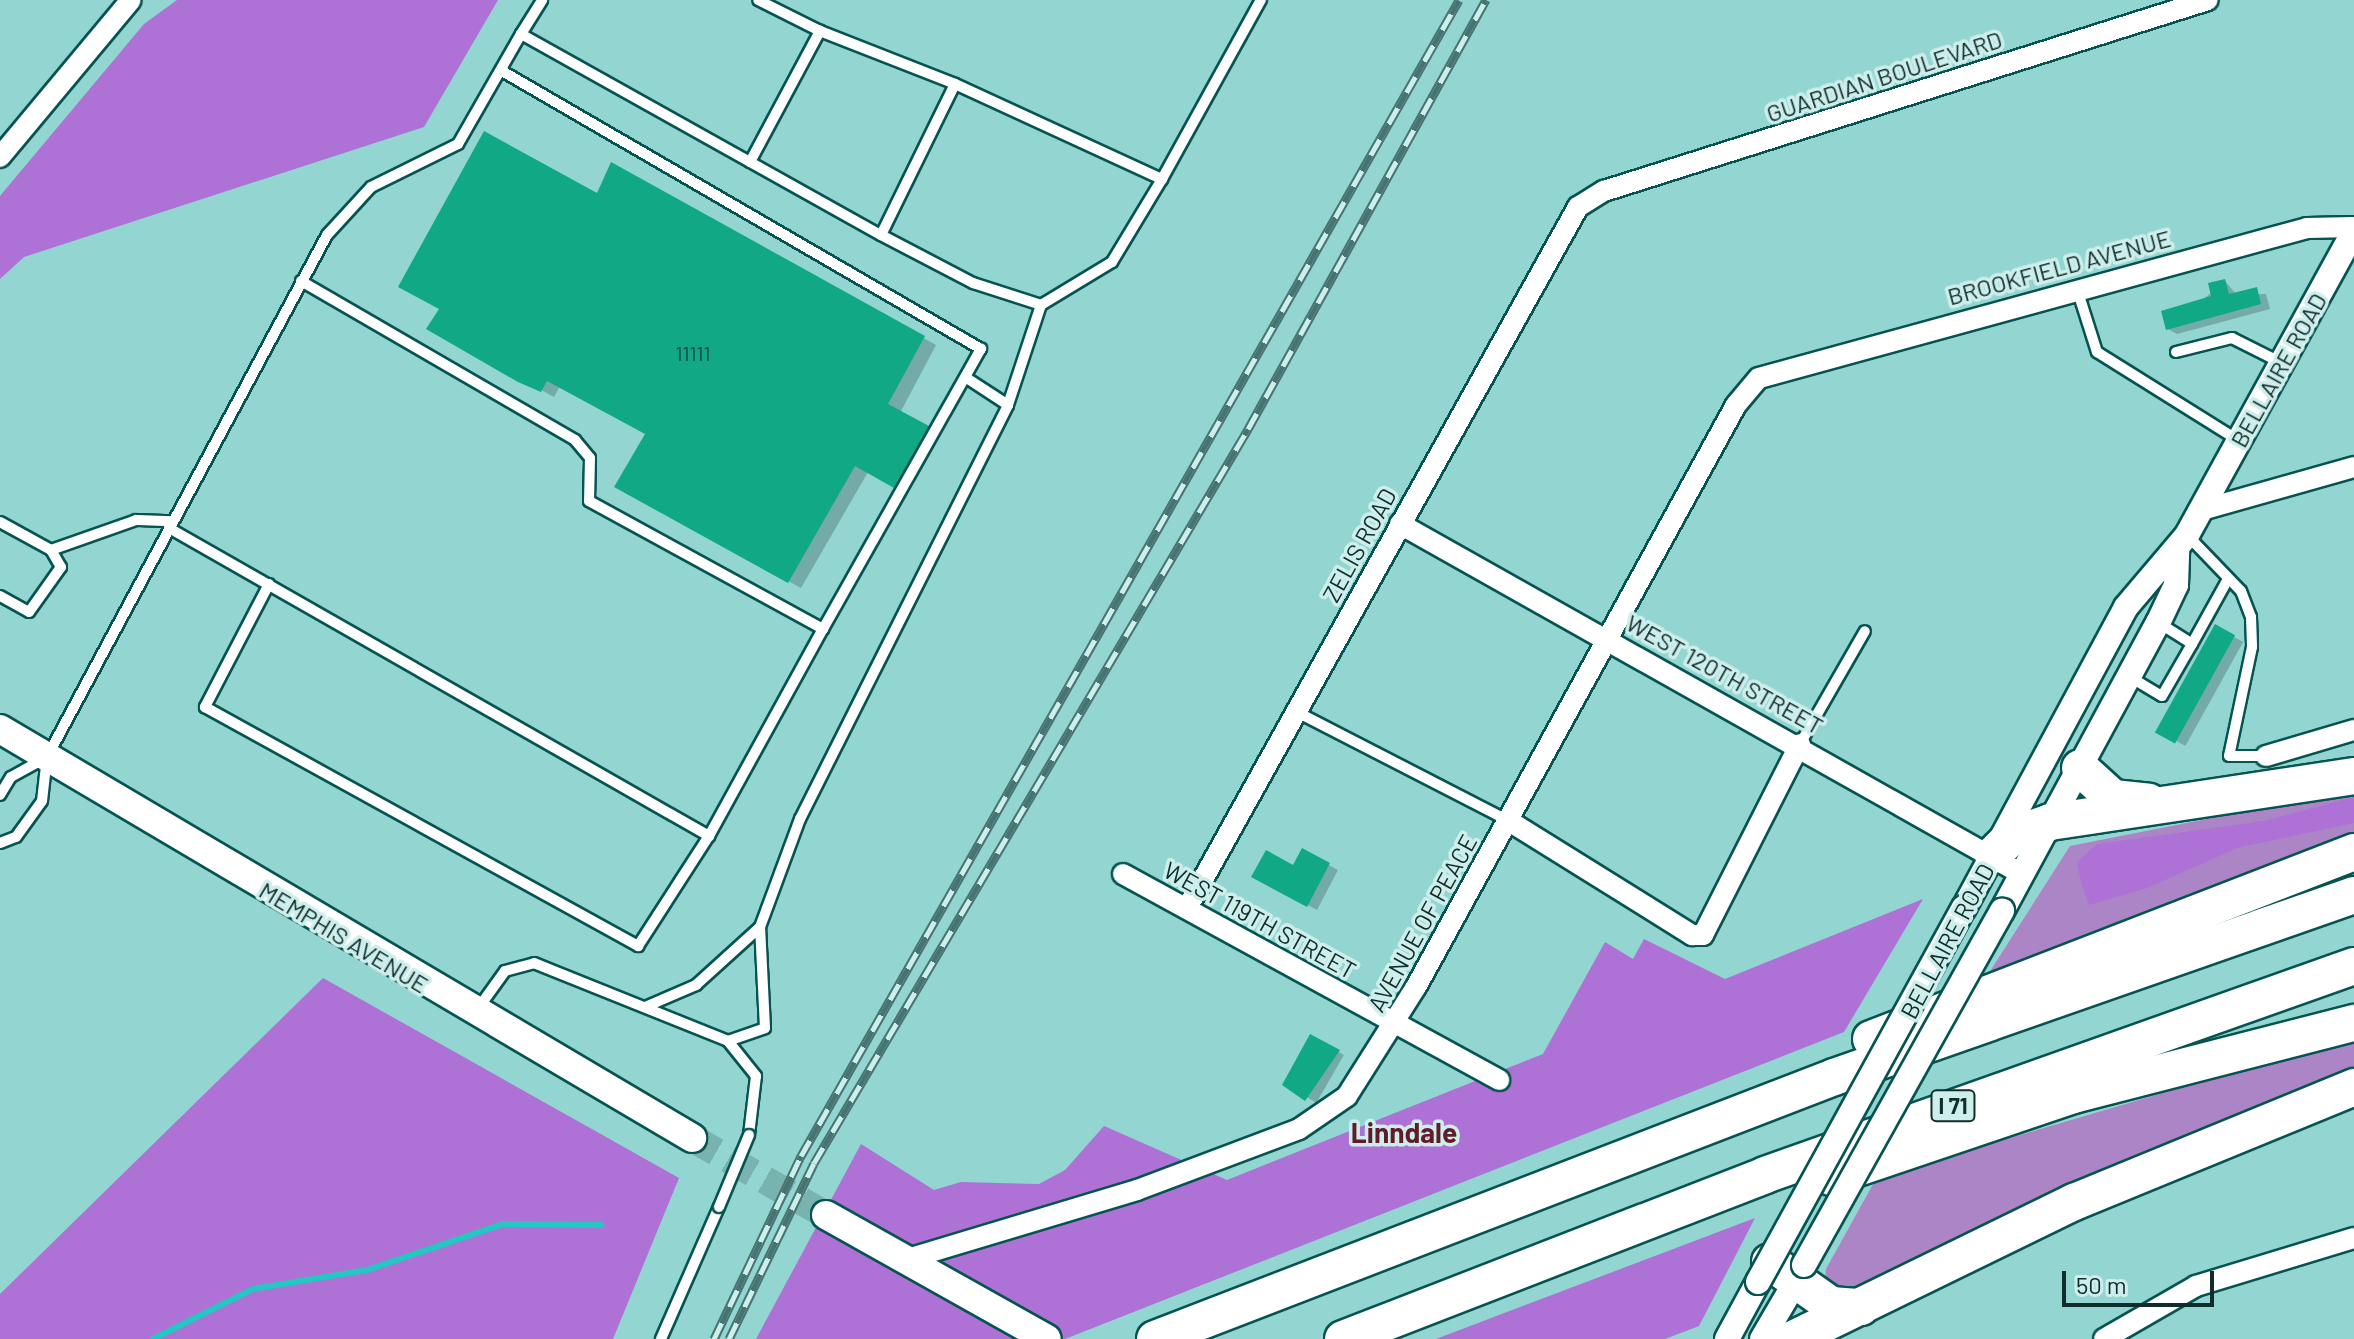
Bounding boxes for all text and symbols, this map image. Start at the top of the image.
street label: GUARDIAN BOULEVARD [1763,24,2005,128]
street label: BROOKFIELD AVENUE [1944,223,2174,311]
street label: BELLAIRE ROAD [2224,288,2332,452]
house number: 11111 [675,341,711,365]
street label: ZELIS ROAD [1316,483,1402,607]
street label: WEST 120TH STREET [1621,608,1829,740]
street label: AVENUE OF PEACE [1361,829,1483,1017]
street label: WEST 119TH STREET [1159,855,1361,985]
street label: BELLAIRE ROAD [1894,858,2000,1024]
street label: MEMPHIS AVENUE [254,875,434,999]
road number: I 71 [1929,1088,1977,1124]
district label: Linndale [1351,1115,1457,1149]
scale bar [2066,1255,2218,1305]
text: 50 m [2076,1270,2127,1299]

